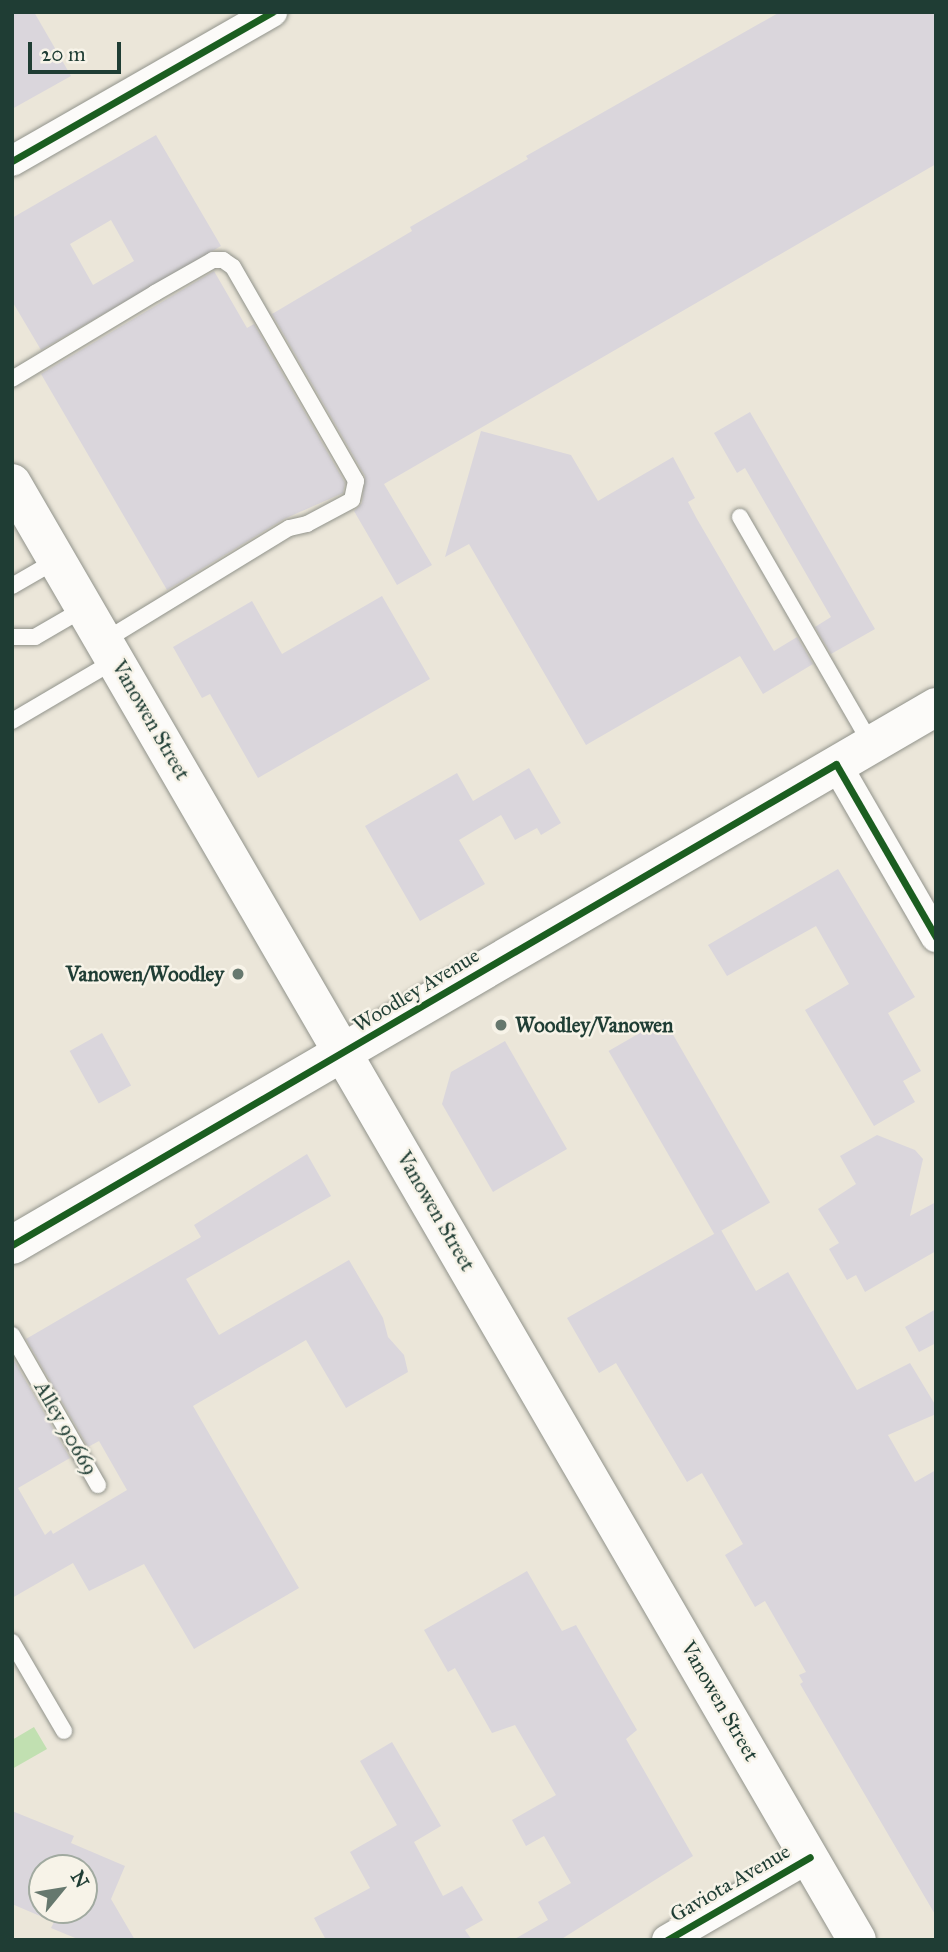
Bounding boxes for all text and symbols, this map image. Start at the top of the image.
scale bar [32,28,124,72]
text: 20 m [41,41,86,67]
street label: Vanowen Street [107,656,195,784]
street label: Woodley Avenue [348,942,484,1038]
place label: Vanowen/Woodley [66,961,224,987]
marker: Vanowen/Woodley [230,966,246,982]
place label: Woodley/Vanowen [515,1012,673,1038]
marker: Woodley/Vanowen [493,1017,509,1033]
street label: Vanowen Street [392,1147,480,1275]
street label: Alley 90669 [29,1376,103,1480]
street label: Vanowen Street [676,1637,764,1765]
street label: Gaviota Avenue [665,1838,795,1928]
north arrow [28,1854,98,1924]
text: N [66,1867,94,1892]

